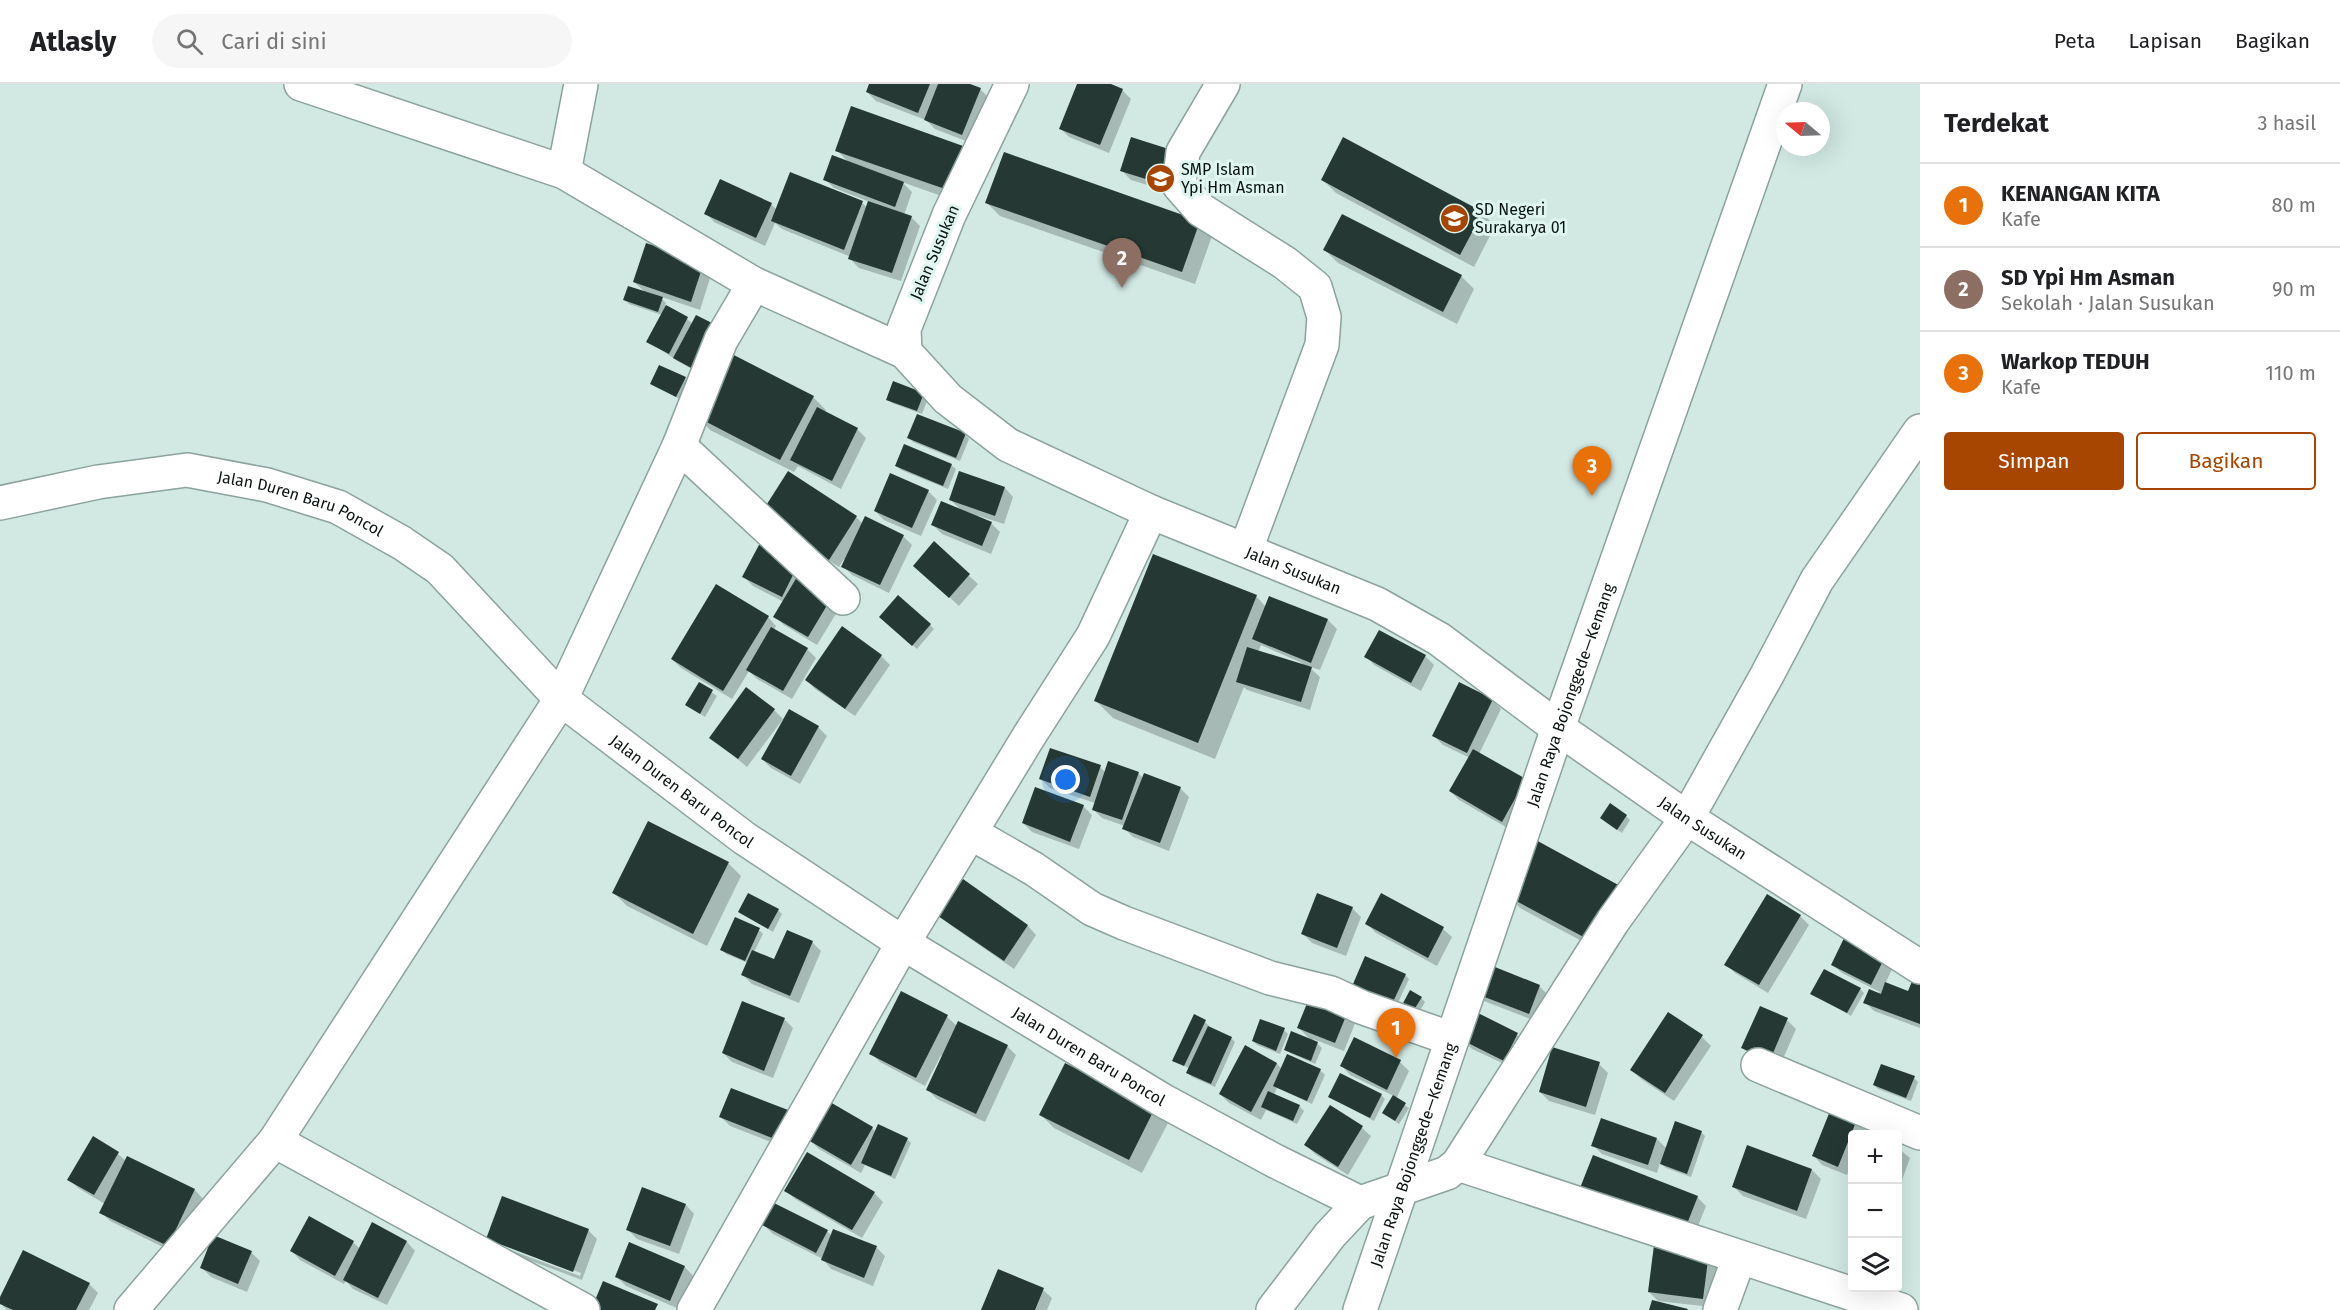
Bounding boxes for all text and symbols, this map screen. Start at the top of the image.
search box [152,14,572,68]
text: Atlasly [30,25,116,58]
icon: search [173,25,206,58]
text: Cari di sini [221,28,327,55]
text: Peta [2054,28,2096,54]
text: Lapisan [2129,28,2202,54]
text: Bagikan [2235,28,2310,54]
north arrow [1776,102,1830,156]
text: Terdekat [1944,108,2049,139]
text: 3 hasil [2257,111,2316,135]
place label: SMP Islam Ypi Hm Asman [1181,160,1285,197]
school or university icon: SMP Islam Ypi Hm Asman [1144,162,1176,194]
text: KENANGAN KITA [2001,180,2160,207]
text: 1 [1959,193,1968,217]
text: 80 m [2271,193,2316,217]
place label: SD Negeri Surakarya 01 [1475,200,1566,237]
street label: Jalan Susukan [906,202,963,302]
school or university icon: SD Negeri Surakarya 01 [1438,202,1470,234]
text: Kafe [2001,207,2041,231]
pin: 2 [1102,238,1142,288]
text: SD Ypi Hm Asman [2001,264,2175,291]
text: 2 [1958,277,1969,301]
text: 90 m [2272,277,2316,301]
text: Sekolah · Jalan Susukan [2001,291,2215,315]
text: Warkop TEDUH [2001,348,2150,375]
text: 3 [1958,361,1969,385]
text: 110 m [2265,361,2316,385]
text: Kafe [2001,375,2041,399]
button: Simpan [1944,432,2124,490]
button: Bagikan [2136,432,2316,490]
pin: 3 [1572,446,1612,496]
street label: Jalan Duren Baru Poncol [216,467,387,541]
street label: Jalan Susukan [1243,543,1344,598]
street label: Jalan Raya Bojonggede—Kemang [1523,580,1619,809]
street label: Jalan Duren Baru Poncol [606,731,758,852]
your location [1051,765,1080,794]
street label: Jalan Susukan [1655,792,1750,864]
street label: Jalan Duren Baru Poncol [1009,1003,1169,1110]
pin: 1 [1376,1008,1416,1058]
street label: Jalan Raya Bojonggede—Kemang [1366,1040,1460,1269]
map controls [1848,1130,1902,1292]
button: + [1848,1130,1902,1184]
button: − [1848,1184,1902,1238]
button: layers [1848,1238,1902,1292]

